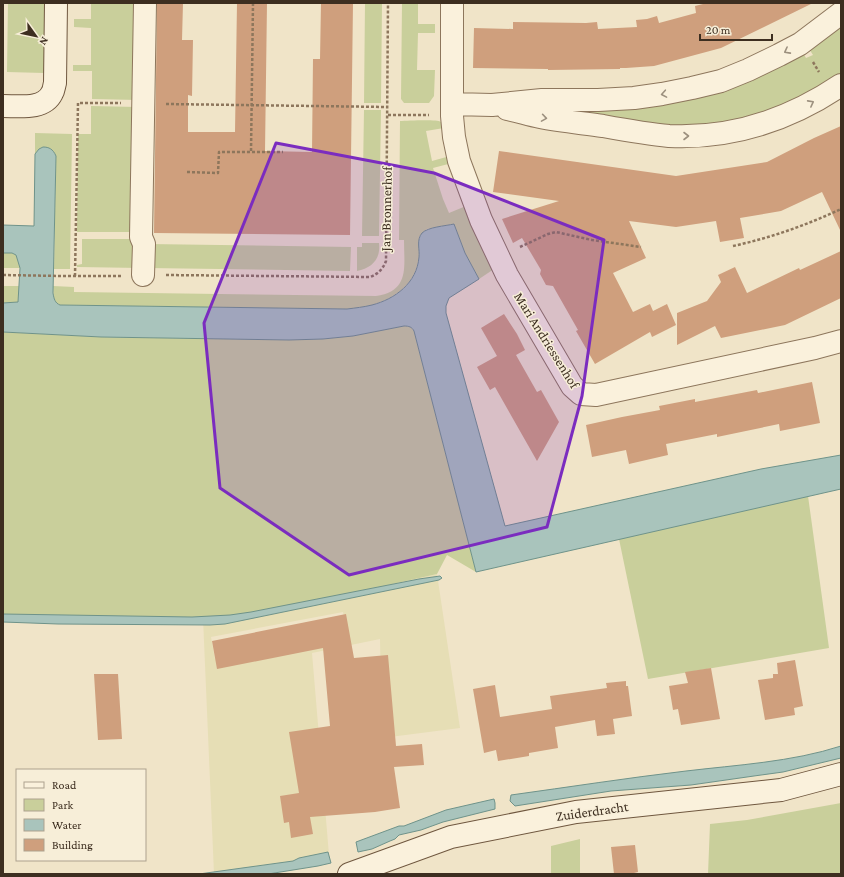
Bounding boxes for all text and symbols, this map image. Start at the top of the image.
north arrow [16,16,56,56]
scale bar [700,16,772,42]
text: 20 m [706,23,731,37]
text: N [37,35,51,48]
one-way arrow [783,47,791,54]
one-way arrow [661,89,668,98]
one-way arrow [807,101,814,108]
one-way arrow [541,113,547,122]
one-way arrow [683,132,689,140]
street label: Jan Bronnerhof [377,166,395,254]
street label: Mari Andriessenhof [511,289,583,392]
legend [16,769,146,861]
text: Road [52,778,77,792]
text: Park [52,798,74,812]
street label: Zuiderdracht [555,798,630,824]
text: Water [52,818,82,832]
text: Building [52,838,93,852]

